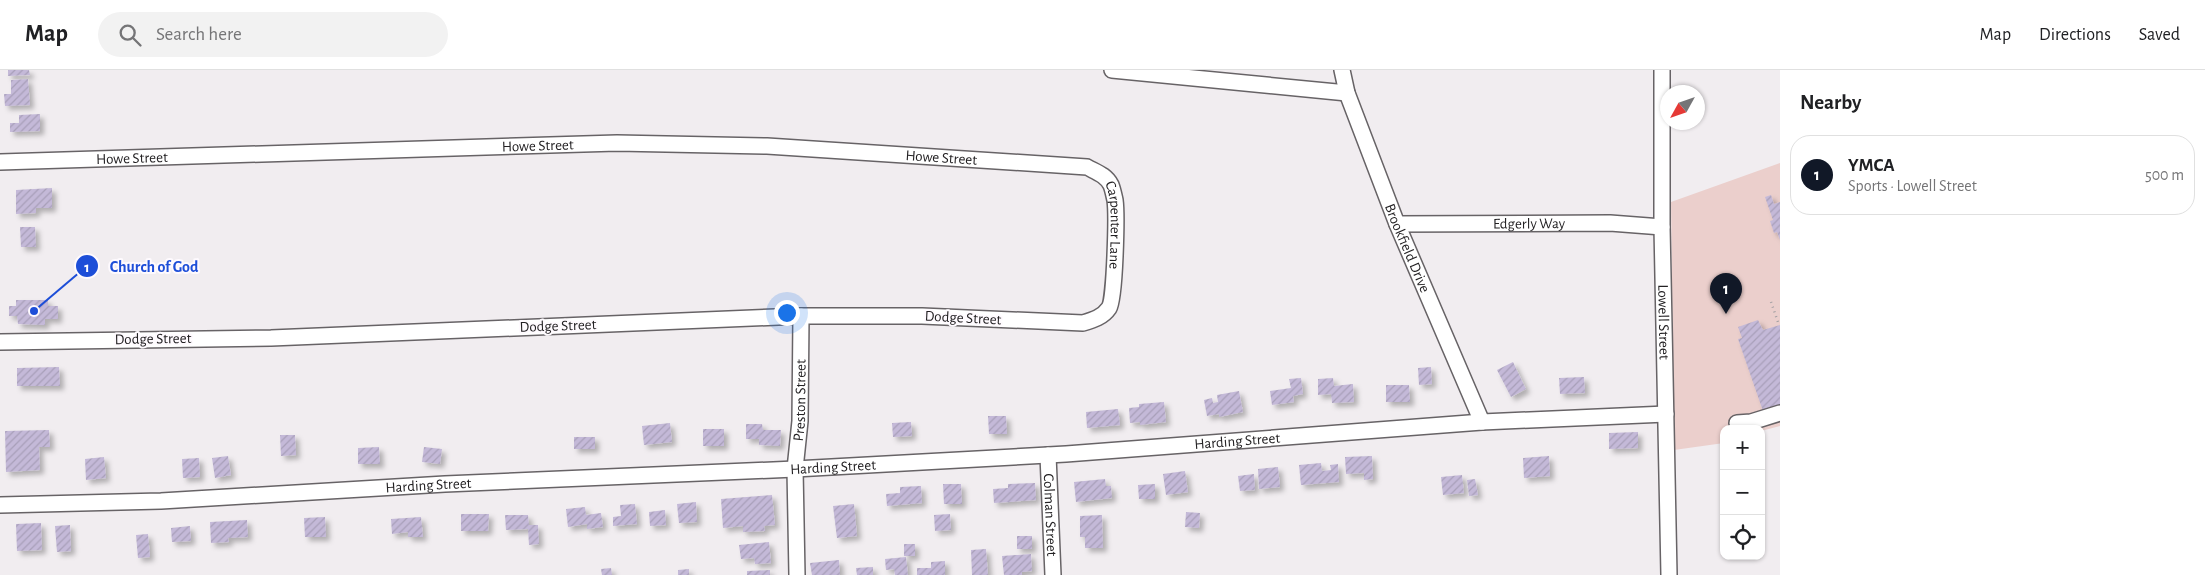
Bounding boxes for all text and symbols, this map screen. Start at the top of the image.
search box [98,12,448,57]
icon: search [116,21,144,49]
text: Map [25,22,68,46]
text: Search here [156,25,242,44]
text: Map [1980,26,2011,44]
text: Directions [2039,26,2111,44]
text: Saved [2139,26,2180,44]
north arrow [1660,85,1705,130]
text: Nearby [1800,92,1861,113]
street label: Howe Street [502,137,574,154]
street label: Howe Street [905,148,978,167]
street label: Howe Street [96,149,168,167]
text: YMCA [1848,156,1895,175]
text: 1 [1814,167,1820,183]
text: 500 m [2145,167,2184,183]
text: Sports · Lowell Street [1848,178,1977,194]
street label: Carpenter Lane [1103,179,1123,270]
street label: Brookfield Drive [1382,202,1433,295]
street label: Edgerly Way [1493,216,1566,231]
callout: Church of God [75,251,209,282]
text: Church of God [110,259,199,275]
text: 1 [84,260,90,275]
pin: 1 [1710,273,1742,314]
street label: Lowell Street [1656,284,1672,360]
your location [774,300,800,326]
street label: Dodge Street [924,308,1002,328]
street label: Dodge Street [519,317,597,335]
street label: Dodge Street [114,331,192,347]
street label: Preston Street [790,359,808,442]
map controls [1720,425,1765,560]
button: + [1720,425,1765,470]
street label: Harding Street [1194,430,1281,452]
street label: Harding Street [790,457,877,477]
button: − [1720,470,1765,515]
street label: Colman Street [1041,473,1060,557]
street label: Harding Street [385,475,472,495]
button: locate [1720,515,1765,560]

